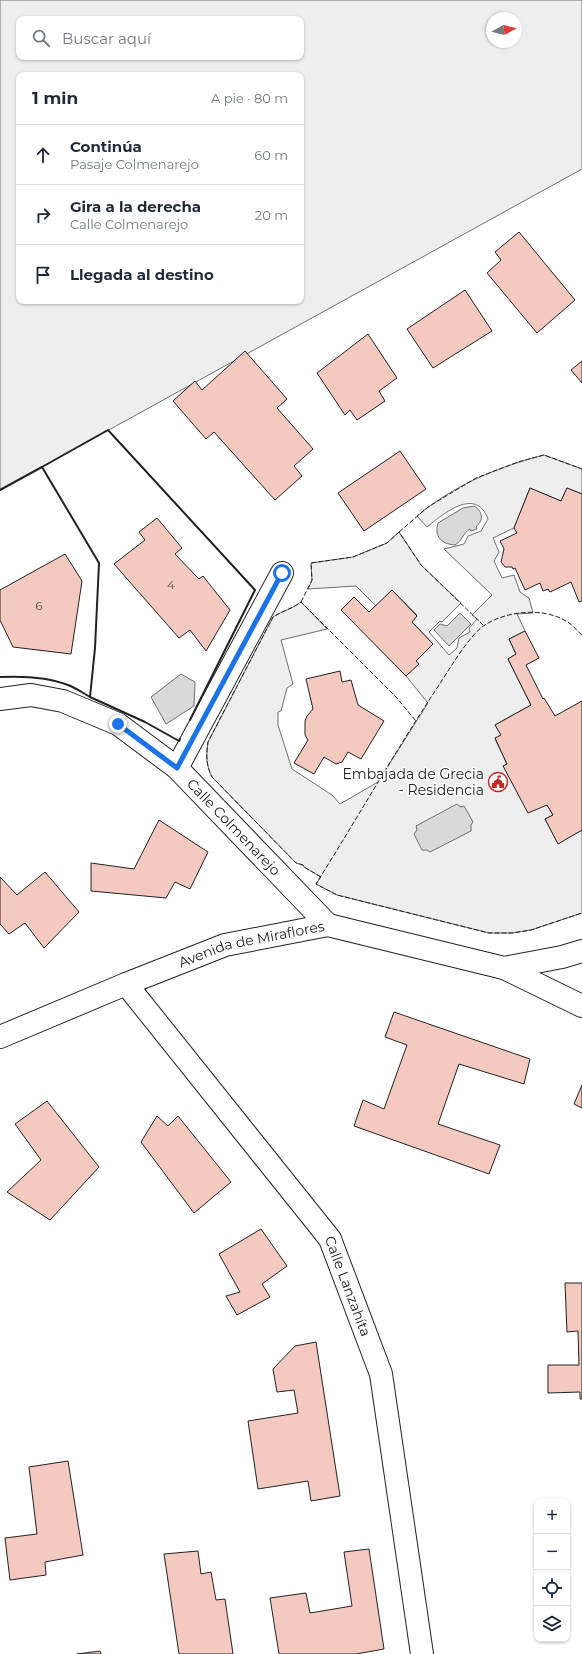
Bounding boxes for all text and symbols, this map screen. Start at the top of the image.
north arrow [486,12,522,48]
search box [16,16,304,60]
icon: search [30,27,52,49]
text: Buscar aquí [62,29,151,48]
text: 1 min [32,88,78,108]
text: A pie · 80 m [211,90,288,106]
text: Continúa [70,137,142,156]
icon: ahead [32,144,54,166]
text: 60 m [254,147,288,163]
text: Pasaje Colmenarejo [70,156,199,172]
text: Gira a la derecha [70,197,201,216]
icon: right [32,204,54,226]
text: 20 m [255,207,288,223]
text: Calle Colmenarejo [70,216,188,232]
icon: arrive [32,264,54,286]
text: Llegada al destino [70,265,214,284]
route start [273,564,291,582]
house number: 4 [167,577,175,592]
house number: 6 [35,598,43,613]
route end [109,715,127,733]
place label: Embajada de Grecia - Residencia [342,765,484,799]
public building icon: Embajada de Grecia - Residencia [487,771,509,793]
street label: Calle Colmenarejo [183,775,285,879]
street label: Avenida de Miraflores [176,917,326,971]
street label: Calle Lanzahíta [321,1233,375,1339]
map controls [534,1498,570,1642]
button: + [534,1498,570,1534]
button: − [534,1534,570,1570]
button: locate [534,1570,570,1606]
button: layers [534,1606,570,1642]

